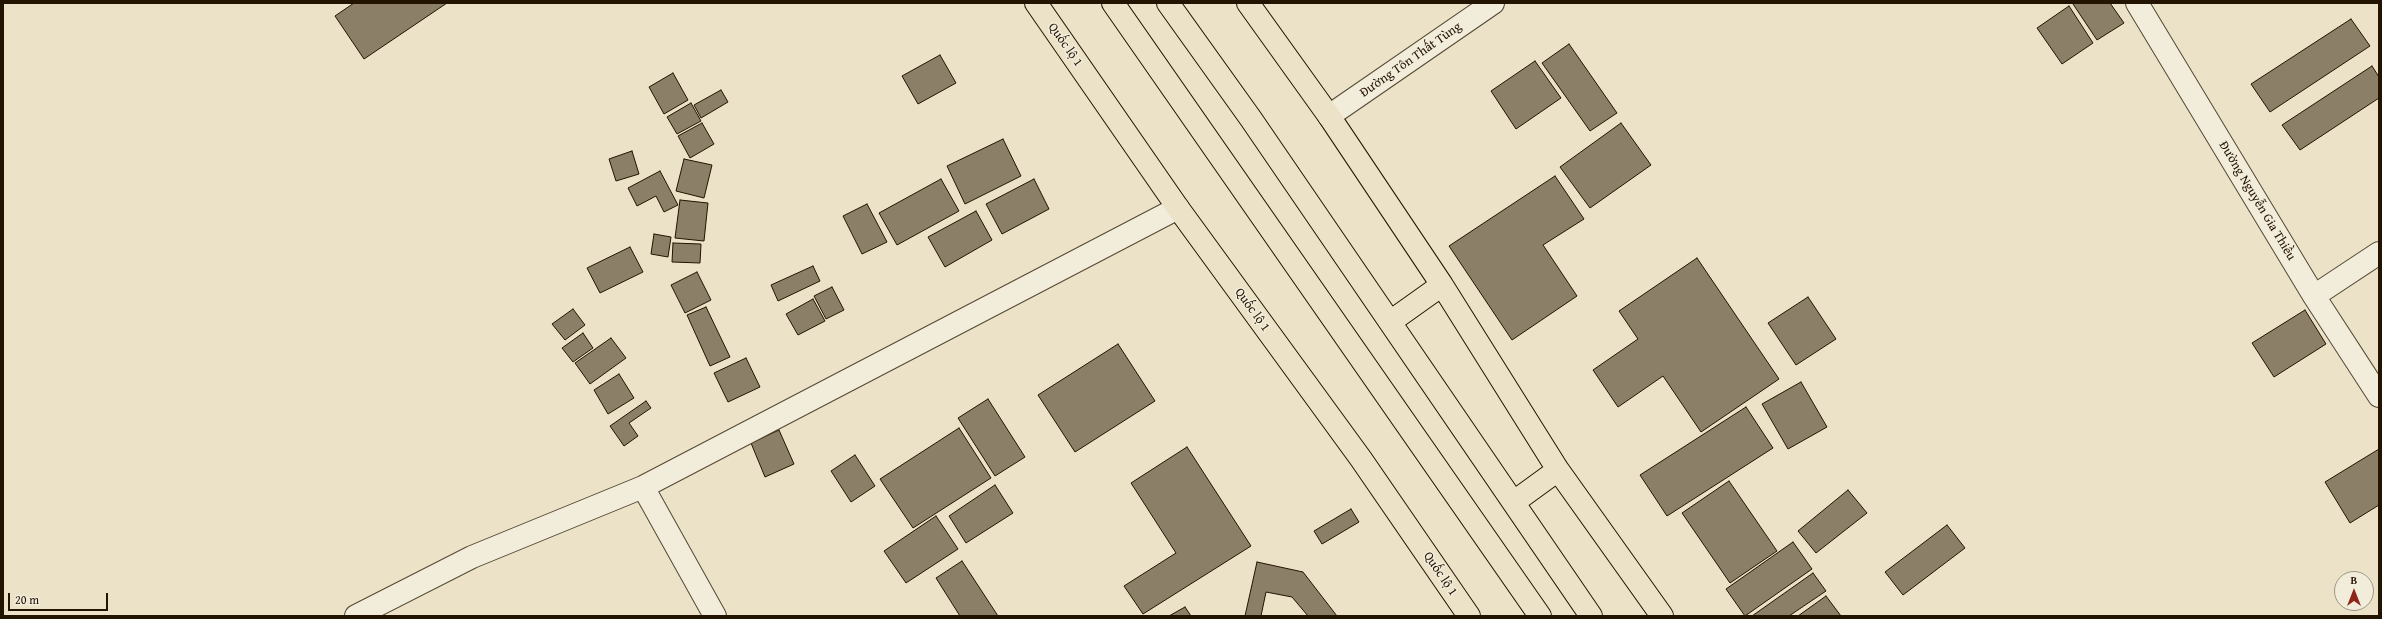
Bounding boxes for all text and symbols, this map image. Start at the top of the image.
street label: Đường Tôn Thất Tùng [1357,19,1465,101]
street label: Quốc lộ 1 [1044,20,1086,70]
street label: Đường Nguyễn Gia Thiều [2215,139,2299,263]
street label: Quốc lộ 1 [1231,285,1273,335]
street label: Quốc lộ 1 [1420,549,1460,599]
north arrow [2334,571,2374,611]
text: B [2351,572,2357,588]
scale bar [10,585,110,611]
text: 20 m [15,591,39,608]

